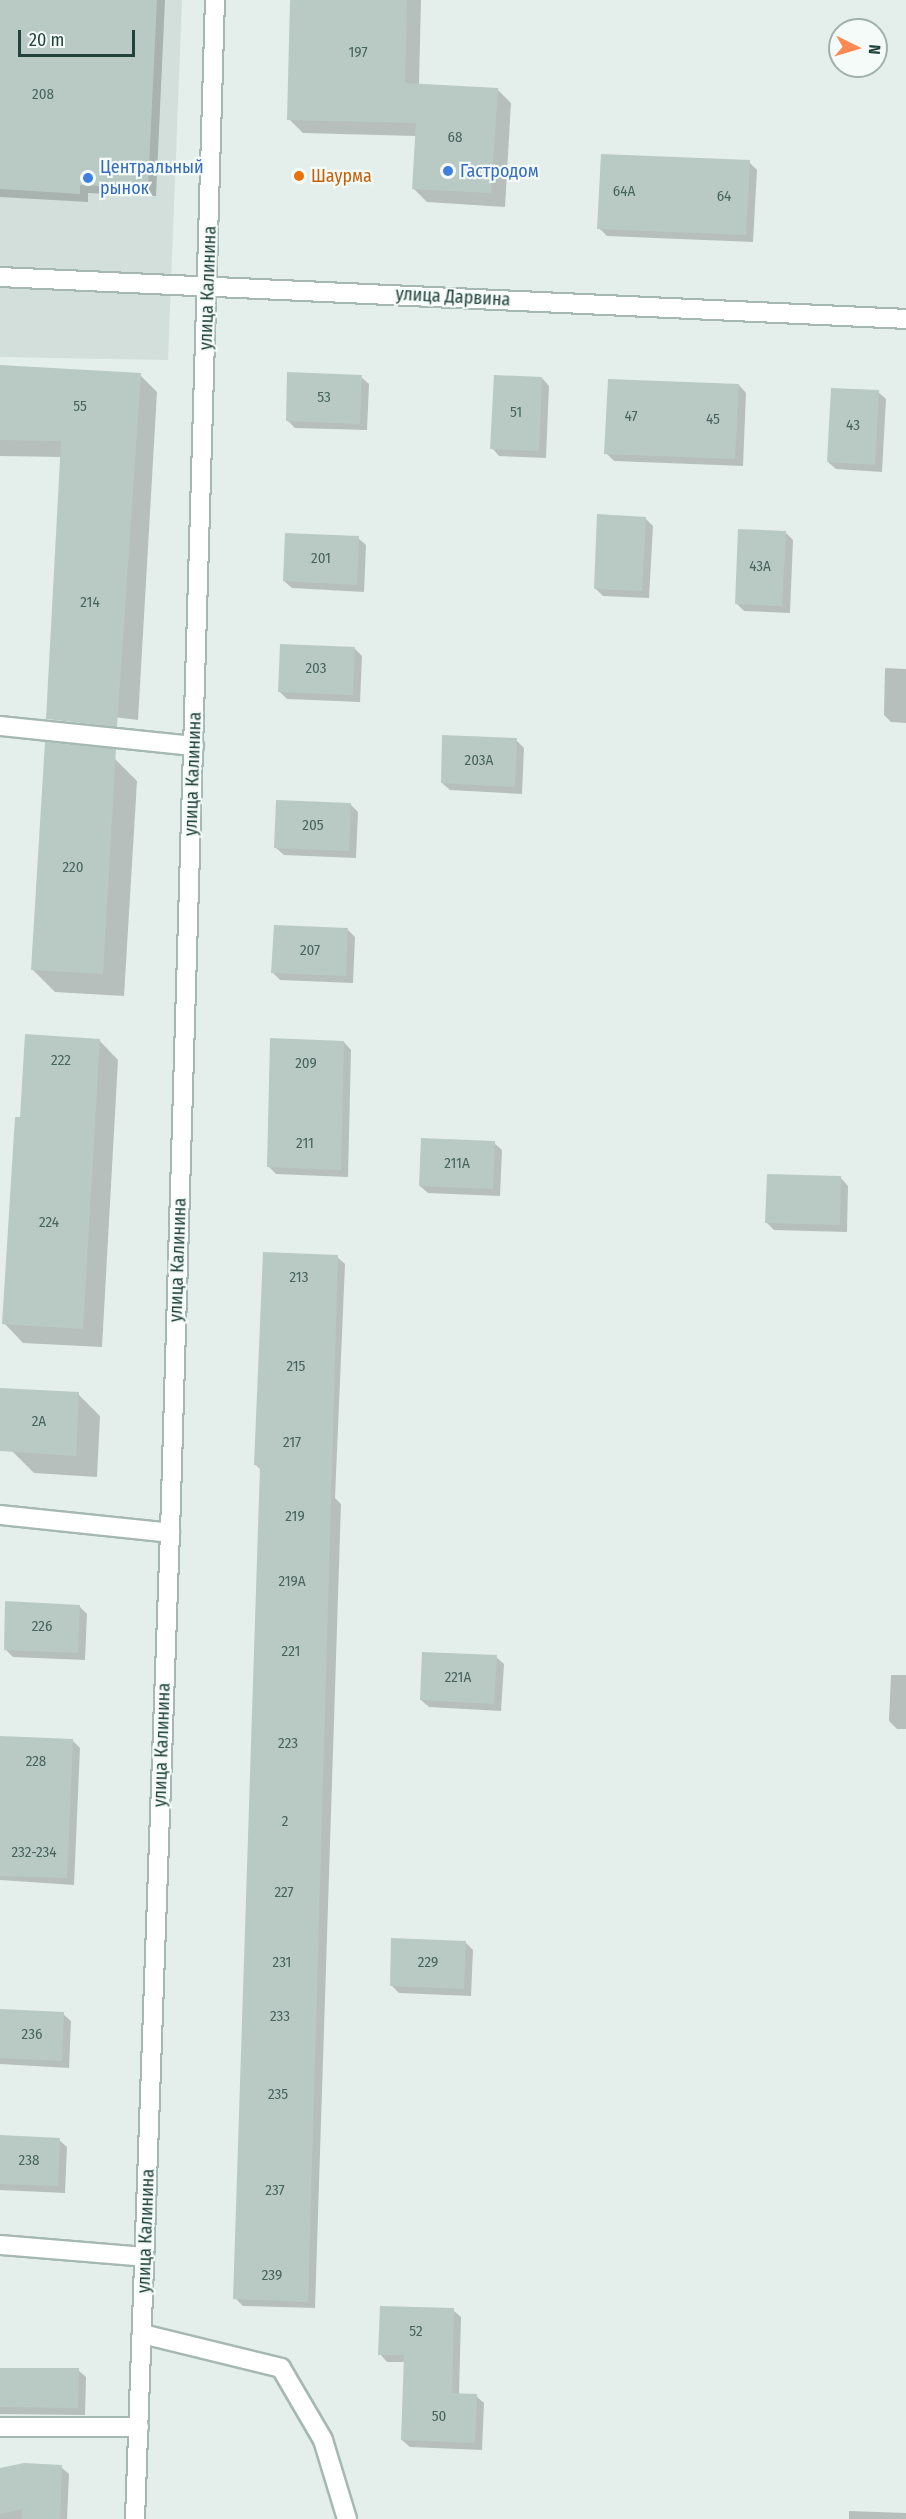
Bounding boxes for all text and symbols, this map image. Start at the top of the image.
scale bar [21,18,138,56]
north arrow [828,18,888,78]
text: 20 m [29,29,64,51]
house number: 197 [348,44,368,62]
text: N [865,44,884,55]
house number: 208 [32,86,54,104]
house number: 68 [448,129,462,147]
place label: Центральный рынок [100,157,204,200]
place label: Гастродом [460,160,539,182]
marker: Гастродом [441,164,455,178]
place label: Шаурма [311,165,372,187]
marker: Шаурма [292,169,306,183]
marker: Центральный рынок [81,171,95,185]
house number: 64А [613,183,635,201]
house number: 64 [717,188,731,206]
street label: улица Калинина [195,226,221,350]
street label: улица Дарвина [395,283,511,311]
house number: 53 [317,389,331,407]
house number: 55 [73,398,87,416]
house number: 51 [510,404,522,422]
house number: 47 [624,408,638,426]
house number: 45 [706,411,720,429]
house number: 43 [846,417,860,435]
house number: 201 [311,550,331,568]
house number: 43А [749,558,771,576]
house number: 214 [80,594,100,612]
house number: 203 [305,660,327,678]
street label: улица Калинина [180,712,206,836]
house number: 203А [465,752,493,770]
house number: 205 [302,817,324,835]
house number: 220 [62,859,84,877]
house number: 207 [300,942,320,960]
house number: 222 [51,1052,71,1070]
house number: 209 [295,1055,317,1073]
house number: 211 [296,1135,314,1153]
house number: 211А [444,1155,470,1173]
street label: улица Калинина [165,1198,191,1322]
house number: 224 [39,1214,59,1232]
house number: 213 [290,1269,308,1287]
house number: 215 [286,1358,306,1376]
house number: 2А [32,1413,46,1431]
house number: 217 [283,1434,301,1452]
house number: 219 [285,1508,305,1526]
house number: 219А [278,1573,306,1591]
house number: 226 [32,1618,52,1636]
house number: 221 [282,1643,300,1661]
house number: 221А [445,1669,471,1687]
street label: улица Калинина [149,1683,175,1807]
house number: 223 [278,1735,298,1753]
house number: 228 [26,1753,46,1771]
house number: 2 [282,1813,288,1831]
house number: 232-234 [12,1844,56,1862]
house number: 227 [274,1884,294,1902]
house number: 231 [273,1954,291,1972]
house number: 229 [418,1954,438,1972]
house number: 233 [270,2008,290,2026]
house number: 236 [22,2026,42,2044]
house number: 235 [268,2086,288,2104]
house number: 238 [19,2152,39,2170]
street label: улица Калинина [133,2169,159,2293]
house number: 237 [265,2182,285,2200]
house number: 239 [262,2267,282,2285]
house number: 52 [409,2323,423,2341]
house number: 50 [432,2408,446,2426]

